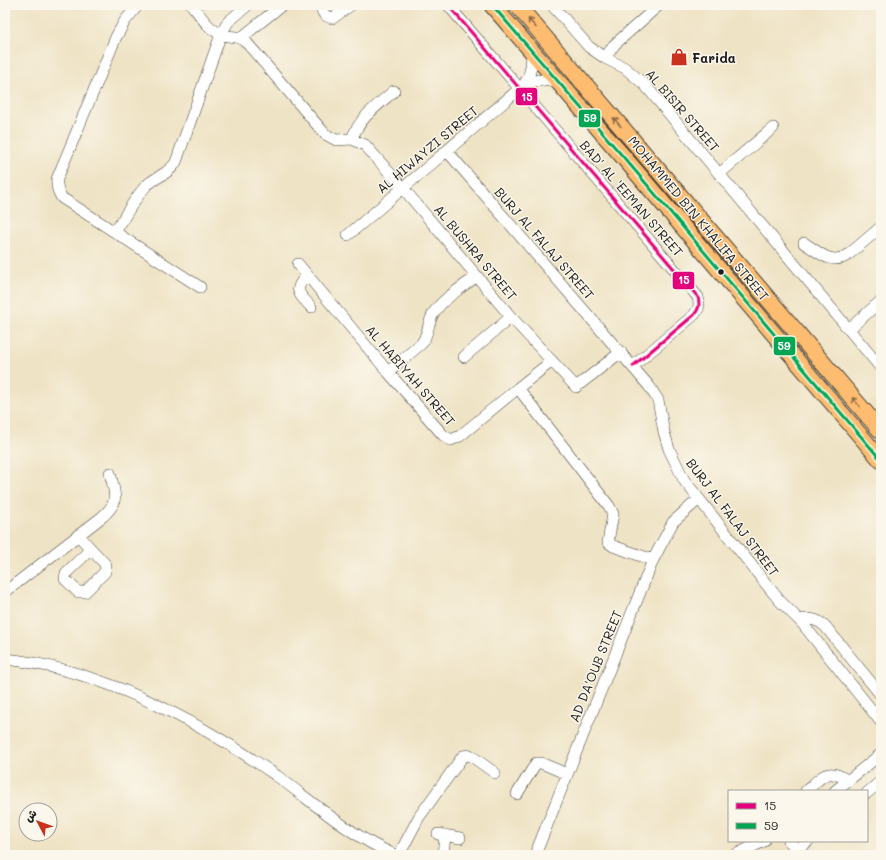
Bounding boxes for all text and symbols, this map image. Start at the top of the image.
one-way arrow [528,18,537,28]
shop icon: Farida [669,47,689,67]
place label: Farida [692,49,736,66]
street label: AL BISIR STREET [642,65,724,155]
line badge: 15 [515,87,538,106]
text: 15 [521,89,533,104]
street label: AL HIWAYZI STREET [373,102,481,196]
line badge: 59 [578,109,601,128]
text: 59 [583,110,597,125]
one-way arrow [612,116,621,127]
street label: MOHAMMED BIN KHALIFA STREET [625,132,773,304]
street label: BAD' AL 'EEMAN STREET [577,136,687,260]
street label: BURJ AL FALAJ STREET [492,183,598,303]
street label: AL BUSHRA STREET [431,201,521,303]
unlabelled marker [716,267,726,277]
line badge: 15 [672,271,695,290]
text: 15 [678,272,690,287]
street label: AL HABIYAH STREET [363,321,459,429]
line badge: 59 [773,336,796,356]
text: 59 [777,338,791,353]
one-way arrow [851,396,860,407]
street label: BURJ AL FALAJ STREET [683,455,783,579]
street label: AD DA'OUB STREET [565,608,625,724]
legend [728,790,868,842]
text: 15 [764,797,776,813]
north arrow [18,802,58,842]
text: ش [20,806,40,825]
text: 59 [764,817,778,833]

